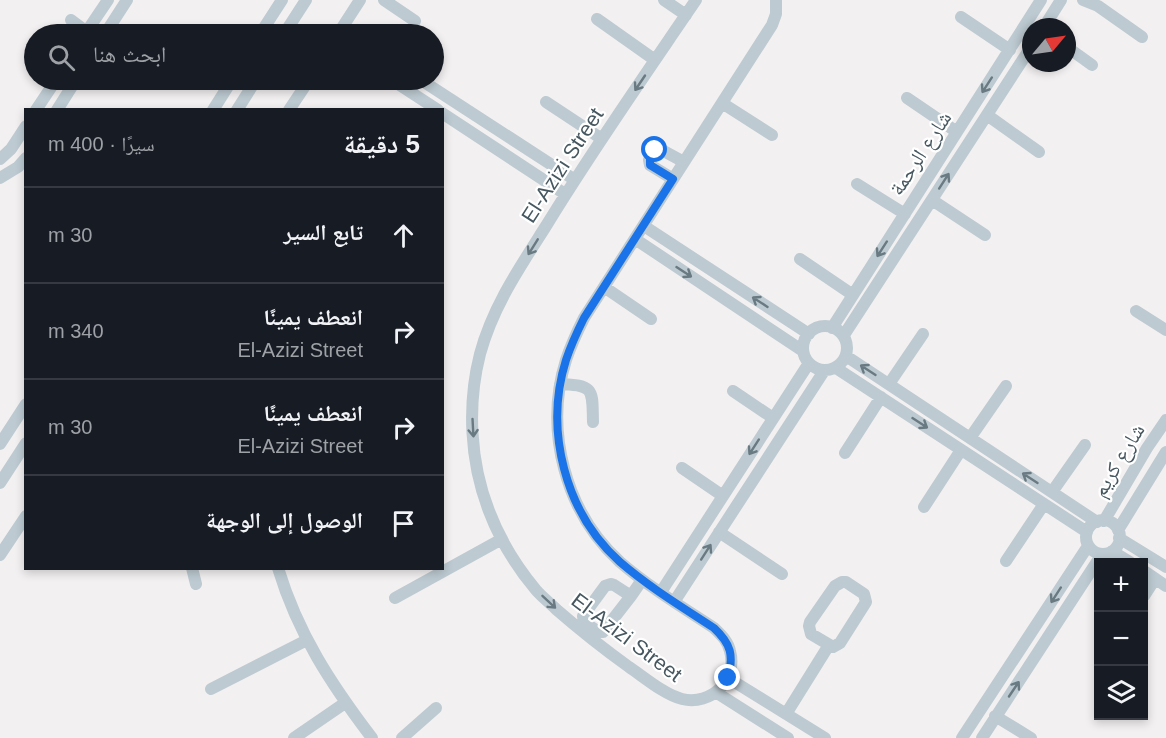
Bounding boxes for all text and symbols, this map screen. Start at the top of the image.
north arrow [1022,18,1076,72]
search box [24,24,444,90]
icon: search [45,41,78,74]
text: ابحث هنا [93,42,166,67]
one-way arrow [633,75,646,92]
one-way arrow [981,76,993,93]
street label: El-Azizi Street [516,103,608,227]
street label: شارع الرحمة [884,107,957,200]
text: 5 دقيقة [344,129,420,159]
text: سيرًا · 400 m [48,133,155,155]
route start [641,136,667,162]
one-way arrow [938,173,950,190]
icon: ahead [387,219,420,252]
text: تابع السير [283,220,363,245]
text: 30 m [48,224,92,246]
one-way arrow [526,238,539,255]
one-way arrow [876,240,888,257]
one-way arrow [675,265,692,278]
one-way arrow [752,295,769,307]
text: انعطف يمينًا [264,305,363,330]
icon: right [387,315,420,348]
text: 340 m [48,320,104,342]
text: El-Azizi Street [237,339,363,361]
one-way arrow [859,364,876,377]
text: انعطف يمينًا [264,401,363,426]
icon: right [387,411,420,444]
text: 30 m [48,416,92,438]
one-way arrow [912,417,928,429]
one-way arrow [468,418,479,438]
street label: شارع كريم [1087,419,1151,502]
text: El-Azizi Street [237,435,363,457]
one-way arrow [748,438,760,455]
one-way arrow [1022,471,1039,484]
icon: arrive [387,507,420,540]
text: الوصول إلى الوجهة [206,508,363,533]
one-way arrow [700,545,712,561]
map controls [1094,558,1148,720]
button: + [1094,558,1148,612]
one-way arrow [1050,586,1062,602]
street label: El-Azizi Street [567,588,687,686]
one-way arrow [541,595,556,609]
button: − [1094,612,1148,666]
route end [714,664,740,690]
button: layers [1094,666,1148,720]
one-way arrow [1008,681,1020,698]

